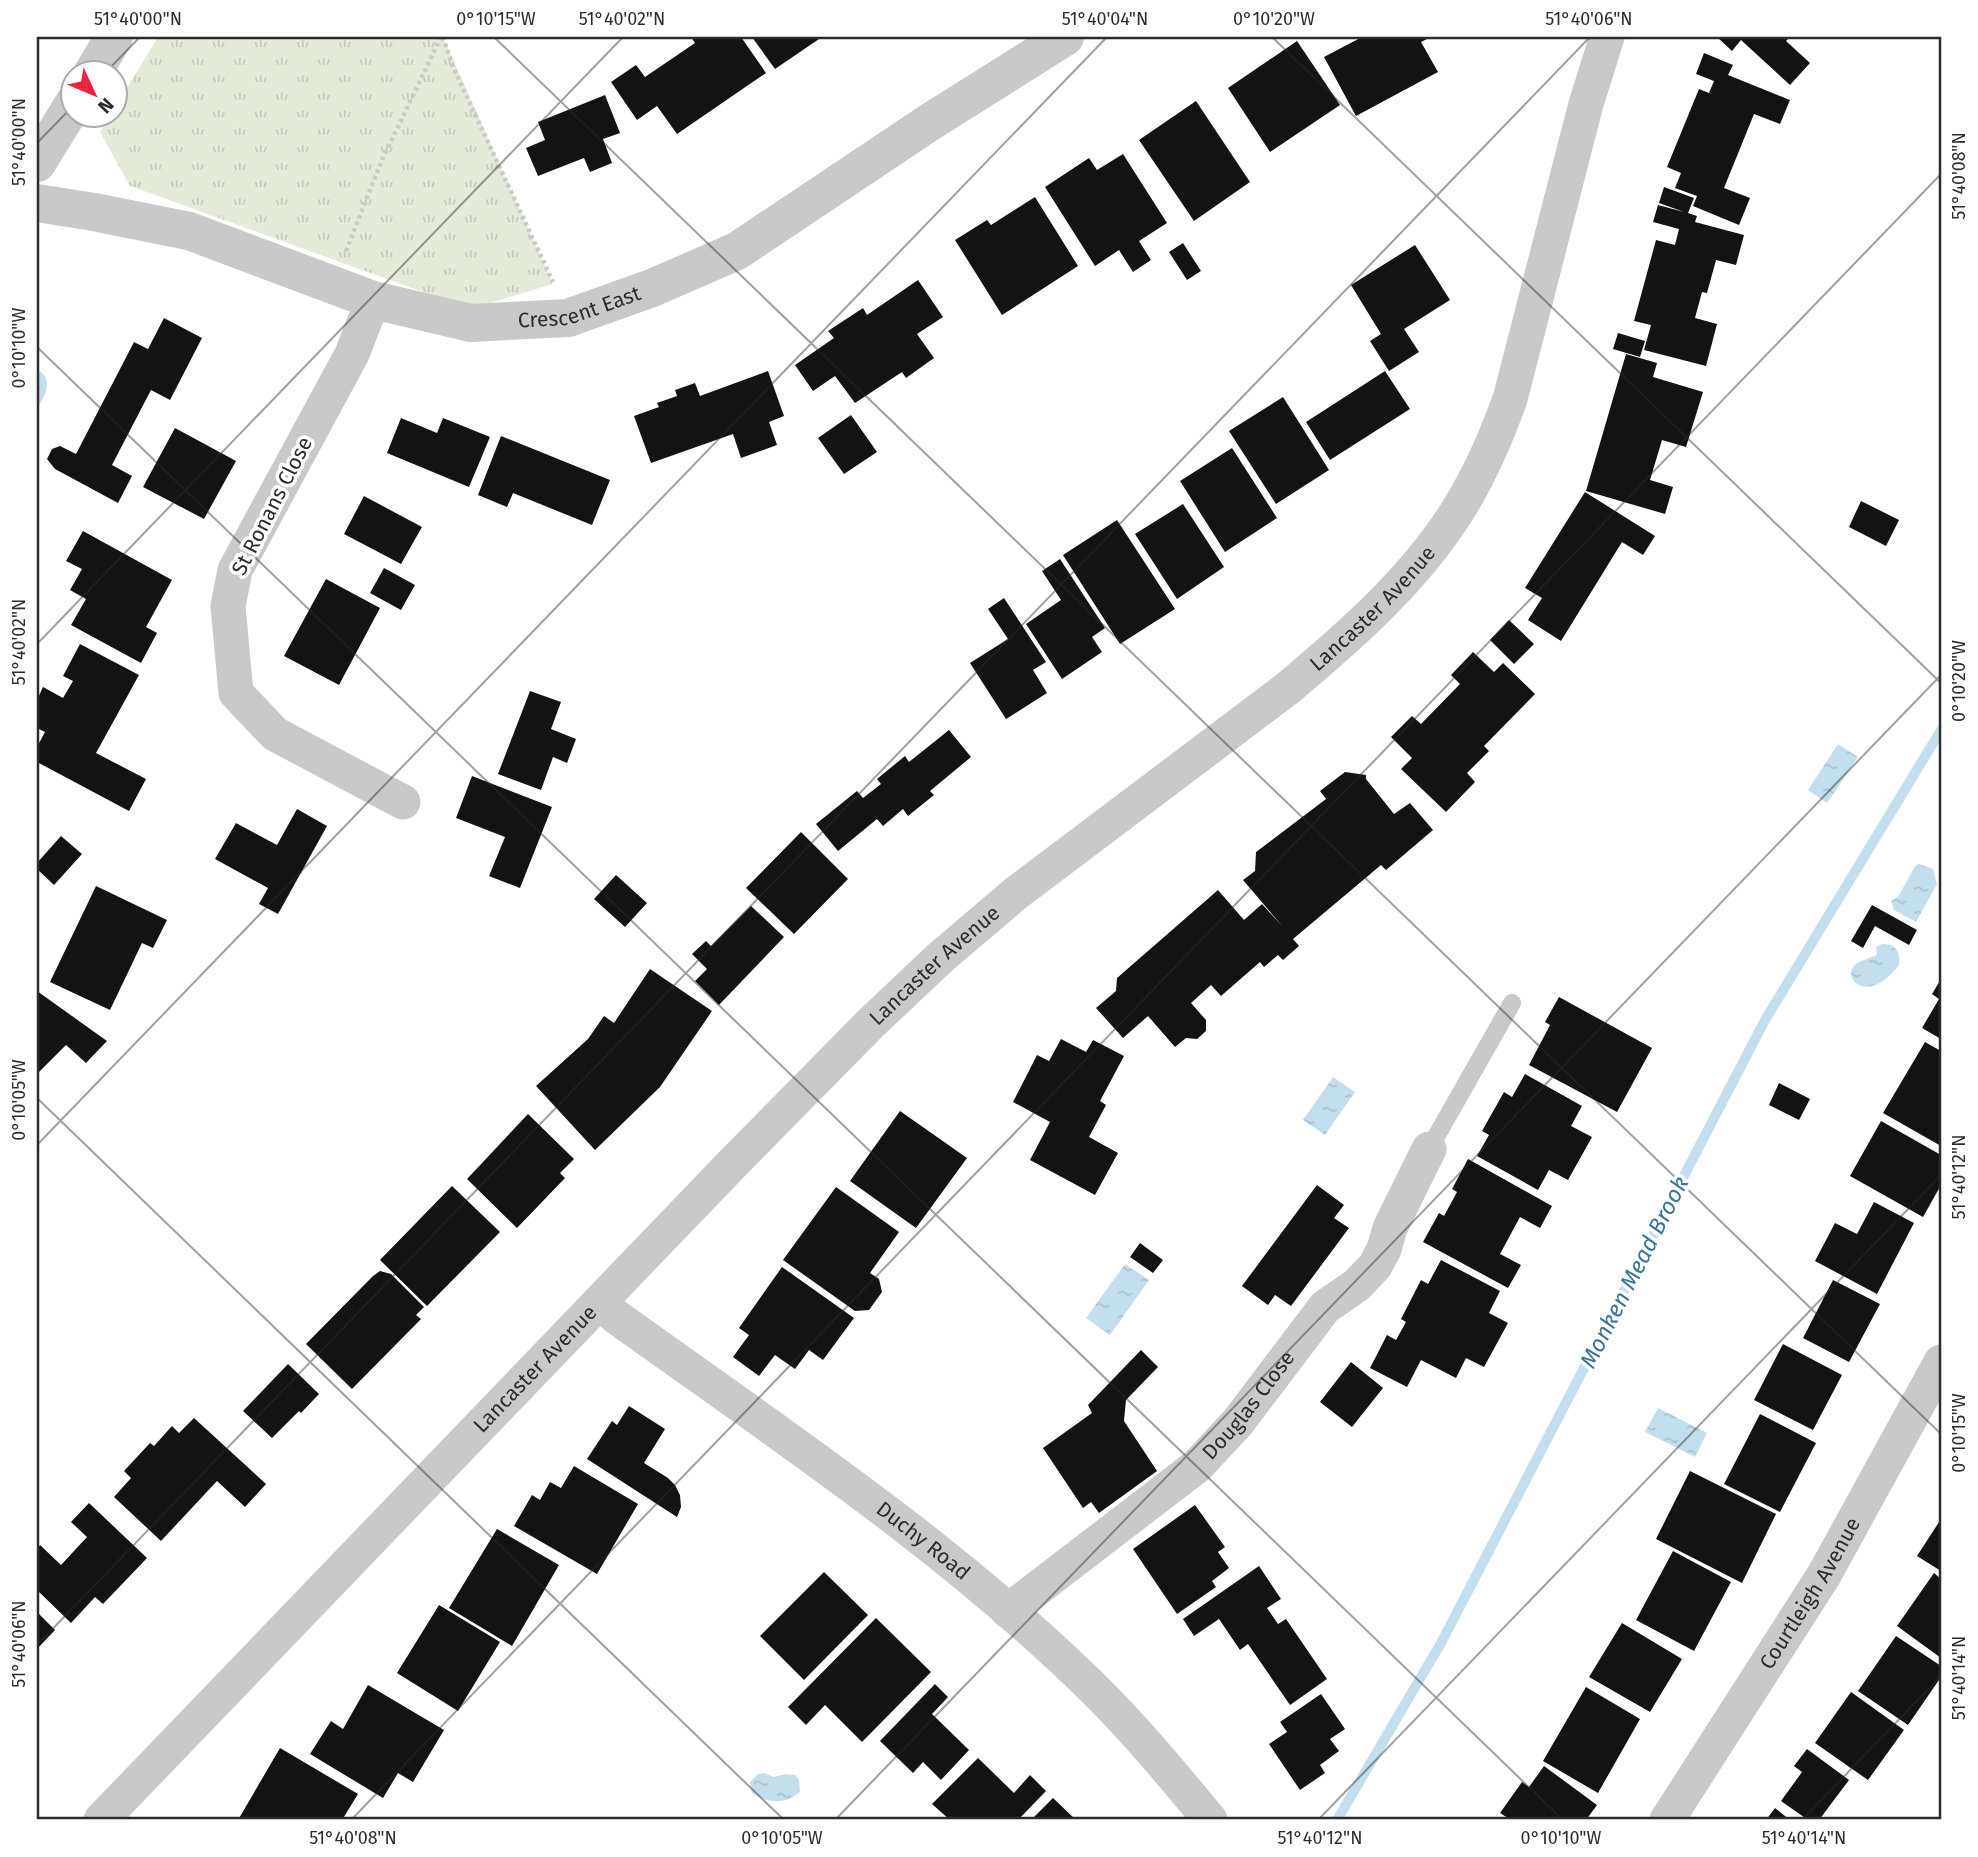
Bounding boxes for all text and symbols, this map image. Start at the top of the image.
text: 51°40'00"N [94,8,182,30]
text: 0°10'15"W [456,8,536,30]
text: 51°40'02"N [579,8,665,30]
text: 51°40'04"N [1062,8,1148,30]
text: 0°10'20"W [1233,8,1315,30]
text: 51°40'06"N [1545,8,1633,30]
north arrow [60,60,130,130]
text: N [93,93,119,118]
text: 51°40'00"N [8,98,30,186]
text: 51°40'08"N [1948,132,1970,220]
street label: Crescent East [517,280,645,334]
text: 0°10'10"W [8,307,30,388]
street label: St Ronans Close [226,432,318,580]
street label: Lancaster Avenue [1304,541,1441,677]
text: 51°40'02"N [8,599,30,685]
text: 0°10'20"W [1948,640,1970,722]
street label: Lancaster Avenue [864,900,1005,1031]
text: 0°10'05"W [8,1059,30,1141]
text: 51°40'12"N [1948,1135,1970,1219]
water label: Monken Mead Brook [1574,1172,1694,1372]
street label: Lancaster Avenue [468,1300,602,1438]
street label: Douglas Close [1197,1346,1300,1465]
text: 0°10'15"W [1948,1393,1970,1473]
street label: Duchy Road [871,1496,975,1586]
street label: Courtleigh Avenue [1754,1513,1866,1674]
text: 51°40'06"N [8,1600,30,1688]
text: 51°40'14"N [1948,1636,1970,1720]
text: 51°40'08"N [309,1827,397,1849]
text: 0°10'05"W [741,1827,823,1849]
text: 51°40'12"N [1278,1827,1362,1849]
text: 0°10'10"W [1521,1827,1602,1849]
text: 51°40'14"N [1762,1827,1846,1849]

